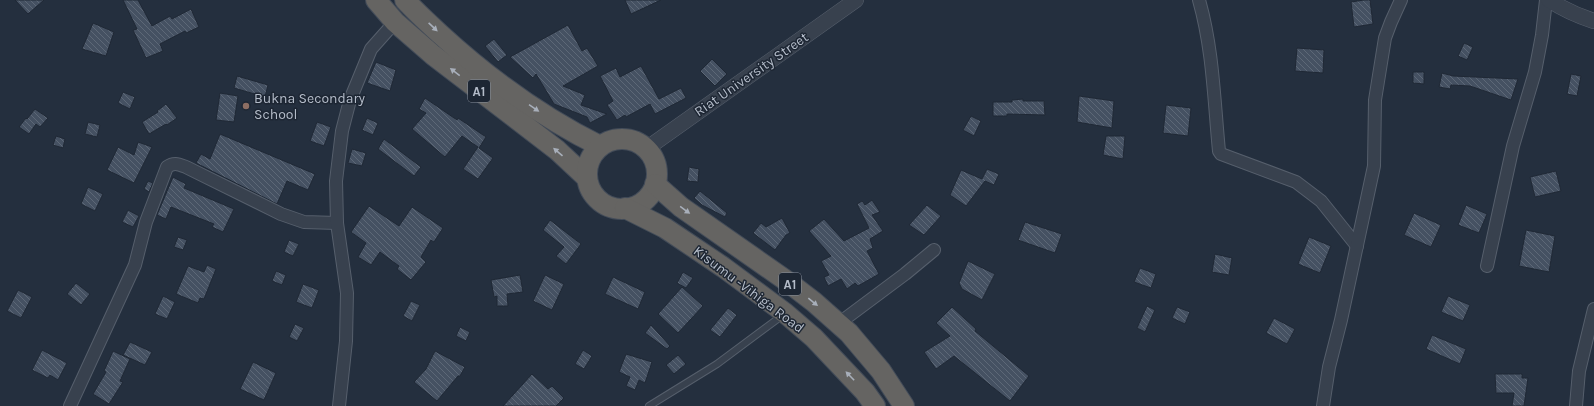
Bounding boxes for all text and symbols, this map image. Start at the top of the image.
one-way arrow [428,22,438,32]
street label: Riat University Street [691,29,812,120]
one-way arrow [450,68,461,77]
road number: A1 [468,80,490,102]
place label: Bukna Secondary School [254,90,366,123]
marker: Bukna Secondary School [241,101,251,111]
one-way arrow [529,104,539,112]
one-way arrow [553,147,563,156]
one-way arrow [680,206,690,214]
street label: Kisumu -Vihiga Road [690,242,807,337]
road number: A1 [779,273,801,295]
one-way arrow [808,297,819,306]
one-way arrow [845,371,855,381]

